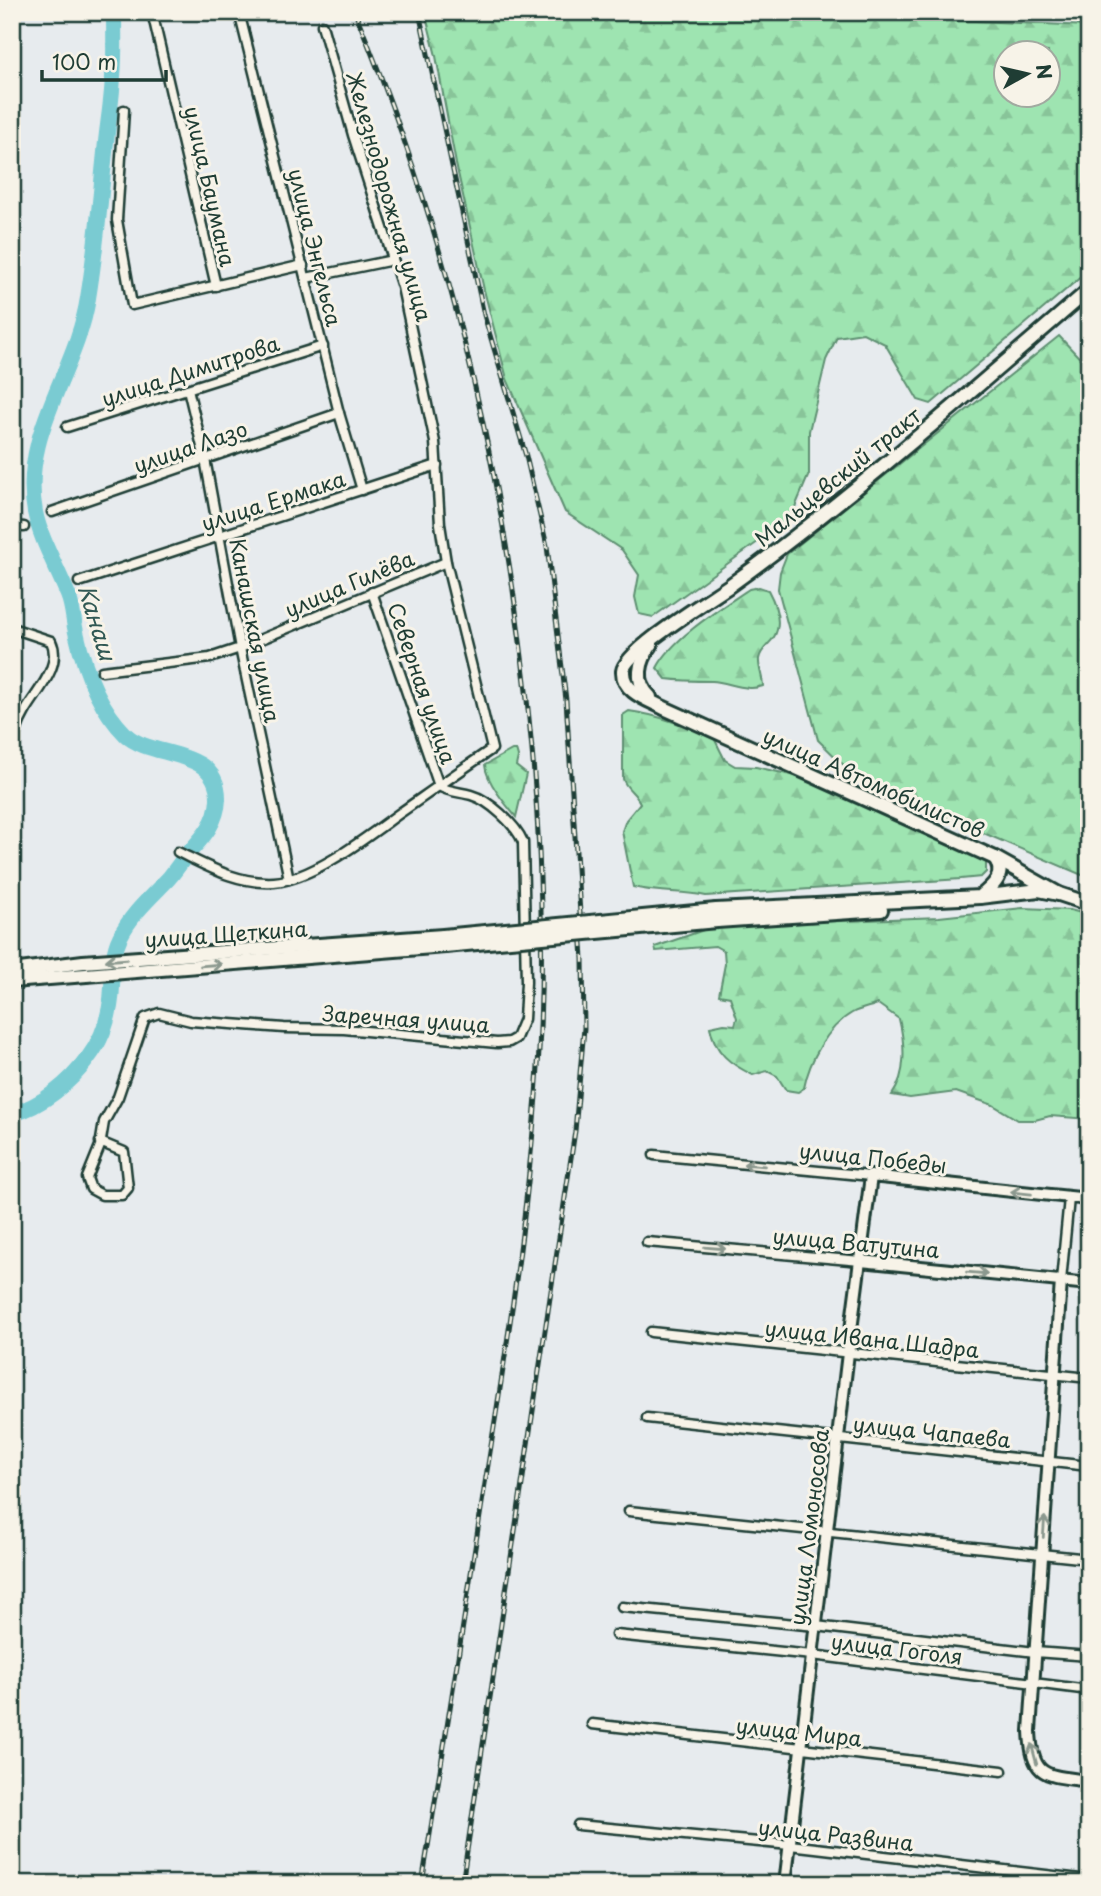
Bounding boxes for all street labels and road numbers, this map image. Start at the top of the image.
street label: Железнодорожная улица [339,67,441,326]
street label: улица Баумана [177,103,245,270]
street label: улица Энгельса [281,165,351,329]
street label: улица Димитрова [97,326,283,414]
street label: Мальцевский тракт [747,398,928,553]
street label: улица Лазо [129,412,251,480]
street label: улица Ермака [197,461,350,538]
street label: Канашская улица [222,535,290,726]
street label: улица Гилёва [279,541,419,625]
street label: Северная улица [380,598,466,769]
street label: улица Автомобилистов [758,719,990,845]
street label: улица Щеткина [144,911,309,955]
street label: Заречная улица [321,996,491,1040]
street label: улица Победы [798,1133,948,1181]
street label: улица Ватутина [771,1219,942,1265]
street label: улица Ивана Шадра [763,1311,981,1365]
street label: улица Чапаева [852,1407,1012,1455]
street label: улица Ломоносова [780,1427,836,1627]
street label: улица Гоголя [829,1624,965,1672]
street label: улица Мира [734,1708,864,1754]
street label: улица Развина [757,1810,916,1858]

